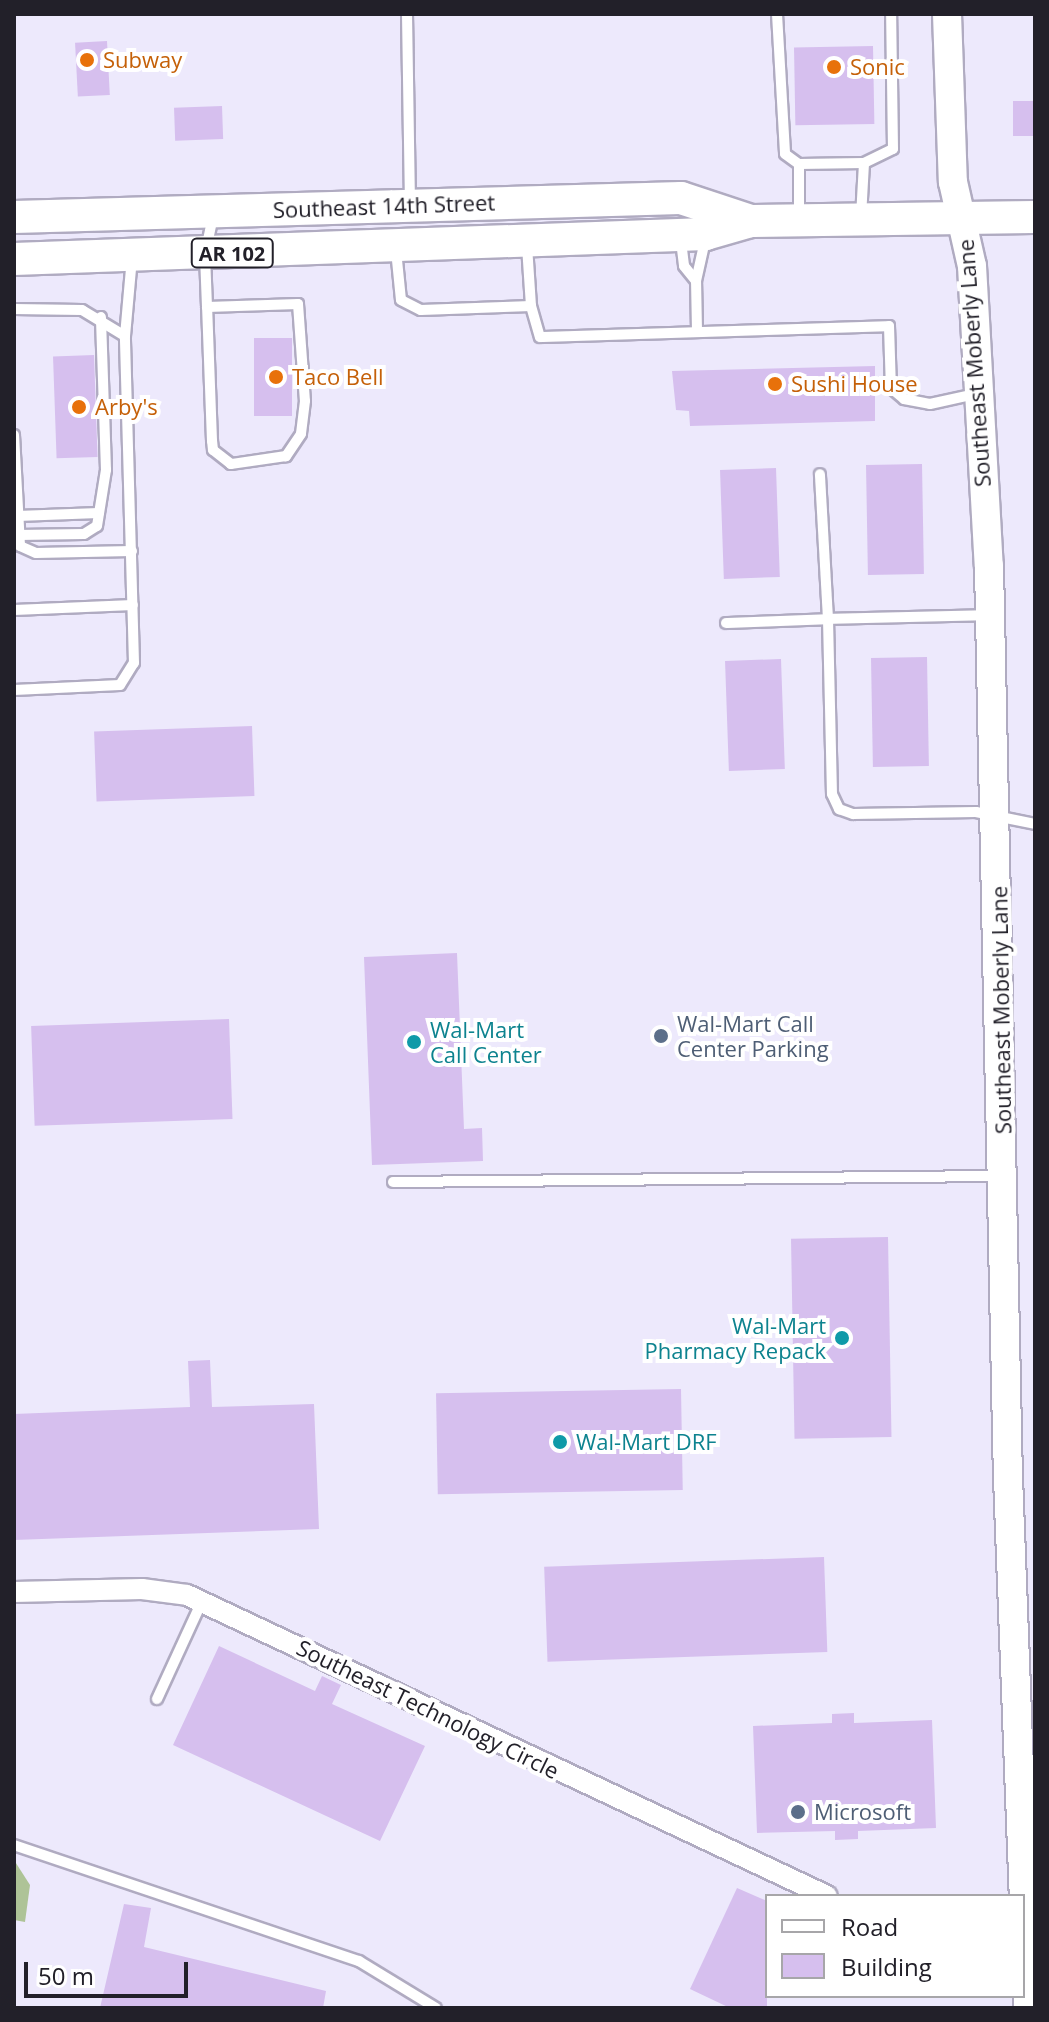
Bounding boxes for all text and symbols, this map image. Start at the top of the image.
place label: Subway [103,47,182,73]
marker: Subway [78,51,96,69]
place label: Sonic [850,54,905,80]
marker: Sonic [825,58,843,76]
street label: Southeast 14th Street [272,189,496,223]
road number: AR 102 [190,237,274,269]
street label: Southeast Moberly Lane [952,238,996,488]
place label: Taco Bell [292,364,384,390]
marker: Taco Bell [267,368,285,386]
place label: Sushi House [791,371,918,397]
marker: Sushi House [766,375,784,393]
place label: Arby's [95,394,158,420]
marker: Arby's [70,398,88,416]
street label: Southeast Moberly Lane [986,886,1016,1134]
place label: Wal-Mart Call Center Parking [677,1010,829,1062]
place label: Wal-Mart Call Center [430,1016,542,1068]
marker: Wal-Mart Call Center Parking [652,1027,670,1045]
marker: Wal-Mart Call Center [405,1033,423,1051]
place label: Wal-Mart Pharmacy Repack [644,1312,826,1364]
marker: Wal-Mart Pharmacy Repack [833,1329,851,1347]
place label: Wal-Mart DRF [576,1429,717,1455]
marker: Wal-Mart DRF [551,1433,569,1451]
street label: Southeast Technology Circle [293,1634,563,1784]
place label: Microsoft [814,1799,911,1825]
marker: Microsoft [789,1803,807,1821]
legend [765,1894,1025,1998]
text: Road [841,1910,898,1943]
scale bar [28,1946,192,1996]
text: Building [841,1950,932,1983]
text: 50 m [38,1959,94,1992]

